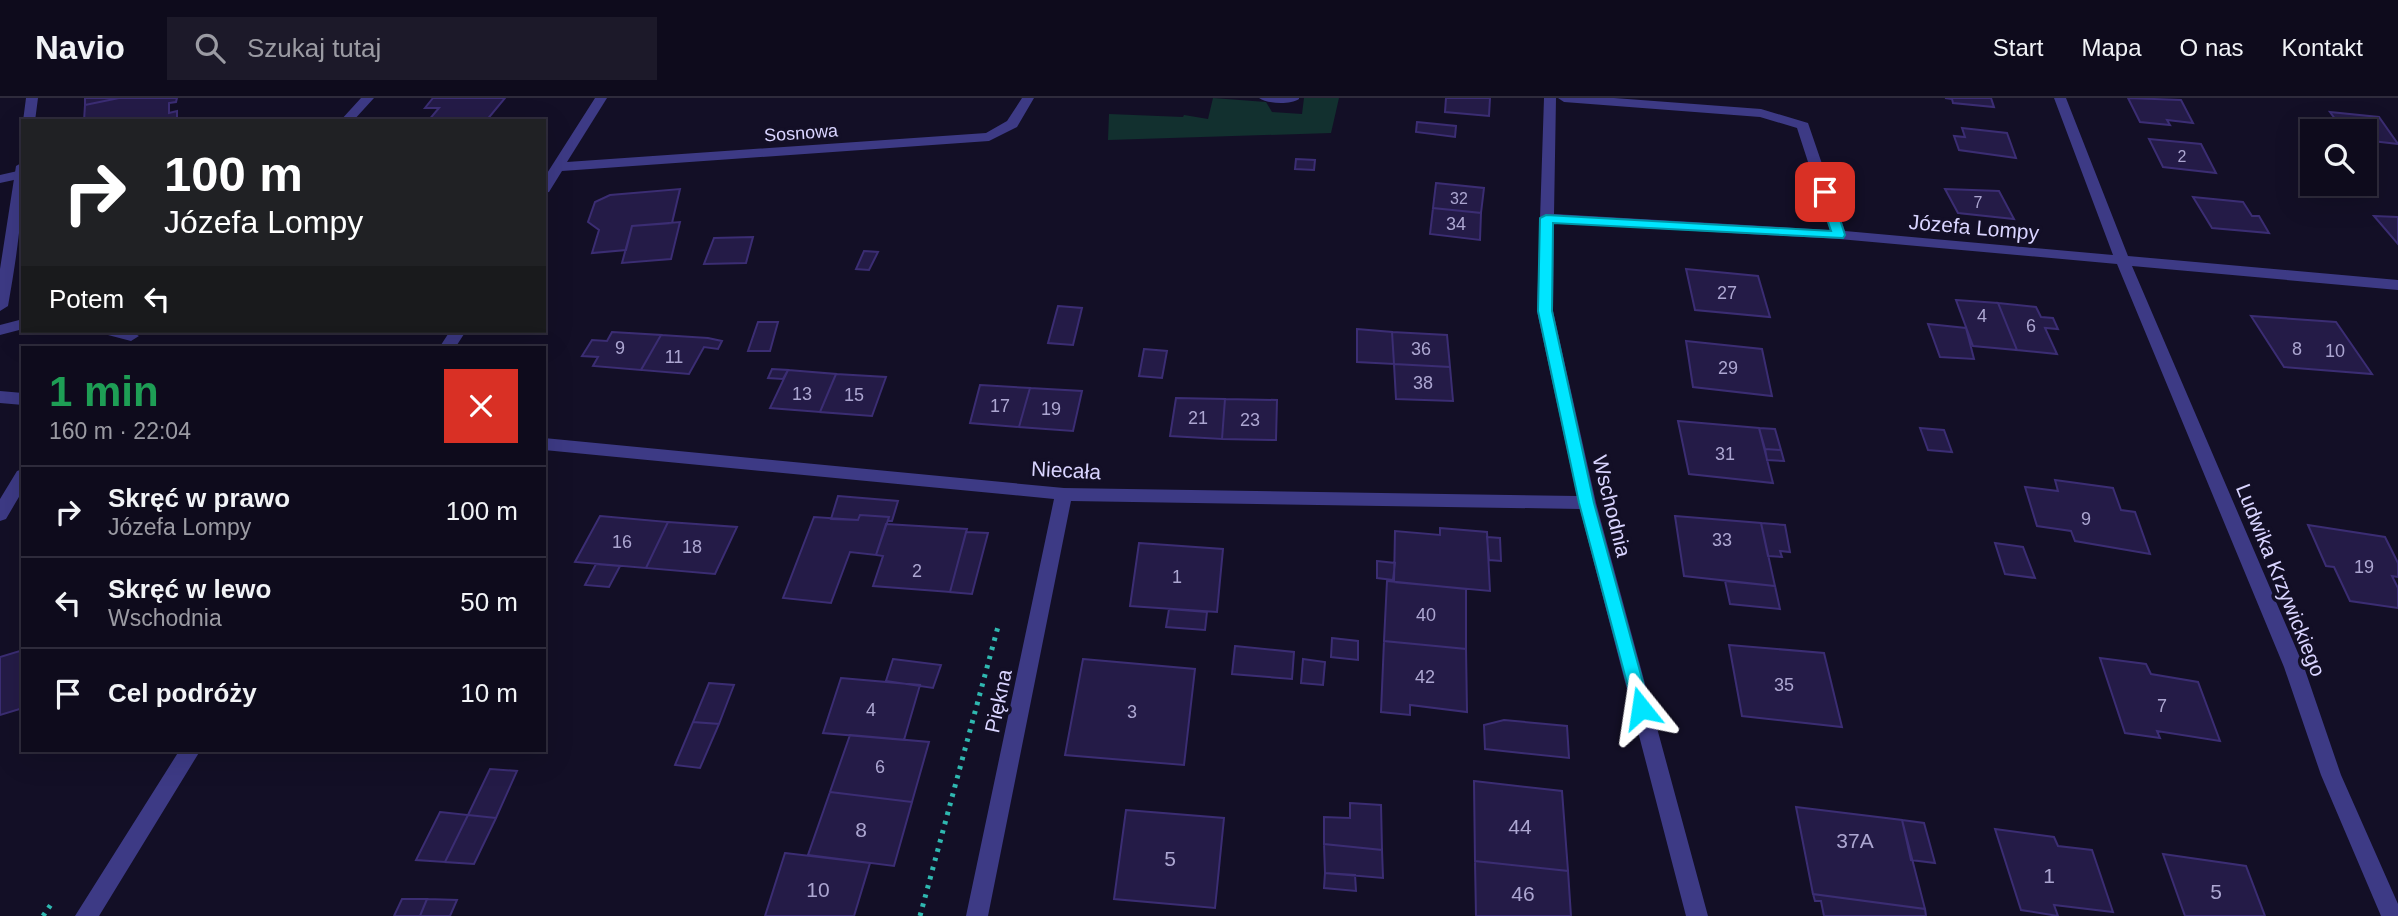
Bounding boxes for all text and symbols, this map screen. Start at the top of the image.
search box [167,17,657,80]
text: Navio [35,29,125,66]
icon: search [191,29,229,67]
text: Szukaj tutaj [247,33,381,63]
text: Start [1993,34,2044,61]
text: Mapa [2082,34,2142,61]
text: O nas [2180,34,2244,61]
text: Kontakt [2282,34,2363,61]
map controls [2300,119,2377,196]
button: search [2300,119,2377,196]
street label: Sosnowa [763,120,840,146]
icon: right [49,147,140,238]
text: 100 m [164,147,303,201]
house number: 2 [2178,148,2187,165]
pin [1795,162,1855,222]
icon: arrive [1806,173,1844,211]
house number: 32 [1450,190,1468,207]
house number: 7 [1974,194,1983,211]
text: Józefa Lompy [164,204,363,240]
street label: Józefa Lompy [1908,210,2041,244]
house number: 34 [1446,214,1466,234]
icon: left [138,280,176,318]
house number: 27 [1717,283,1737,303]
text: Potem [49,284,124,314]
house number: 4 [1977,306,1987,326]
house number: 6 [2026,316,2036,336]
house number: 9 [615,338,625,358]
house number: 36 [1411,339,1431,359]
house number: 8 [2292,339,2302,359]
house number: 10 [2325,341,2345,361]
house number: 11 [665,347,683,367]
house number: 29 [1718,358,1738,378]
text: 1 min [49,368,159,415]
button: close [444,369,518,443]
house number: 38 [1413,373,1433,393]
house number: 13 [792,384,812,404]
house number: 15 [844,385,864,405]
house number: 17 [990,396,1010,416]
house number: 19 [1041,399,1061,419]
house number: 21 [1188,408,1208,428]
house number: 23 [1240,410,1260,430]
text: 160 m · 22:04 [49,418,191,444]
house number: 31 [1715,444,1735,464]
street label: Wschodnia [1588,453,1636,559]
street label: Niecała [1030,457,1102,483]
street label: Ludwika Krzywickiego [2232,480,2330,680]
text: Skręć w prawo [108,483,290,513]
icon: right [49,493,87,531]
text: 100 m [446,496,518,526]
house number: 9 [2081,509,2091,529]
text: Józefa Lompy [108,514,251,540]
house number: 33 [1712,530,1732,550]
house number: 16 [612,532,632,552]
house number: 18 [682,537,702,557]
house number: 19 [2354,557,2374,577]
house number: 2 [912,561,922,581]
house number: 1 [1172,567,1182,587]
text: Skręć w lewo [108,574,271,604]
icon: left [49,584,87,622]
text: 50 m [460,587,518,617]
text: Wschodnia [108,605,222,631]
house number: 40 [1416,605,1436,625]
street label: Piękna [980,667,1016,735]
house number: 42 [1415,667,1435,687]
position arrow [1604,671,1678,745]
icon: arrive [49,675,87,713]
house number: 35 [1774,675,1794,695]
text: Cel podróży [108,678,257,708]
text: 10 m [460,678,518,708]
house number: 7 [2157,696,2167,716]
house number: 4 [866,700,876,720]
house number: 3 [1127,702,1137,722]
house number: 6 [875,757,885,777]
house number: 44 [1508,815,1532,838]
house number: 8 [855,818,867,841]
house number: 37A [1836,829,1874,852]
house number: 5 [1164,847,1176,870]
house number: 1 [2043,864,2055,887]
house number: 10 [806,878,830,901]
house number: 5 [2210,880,2222,903]
house number: 46 [1511,882,1535,905]

